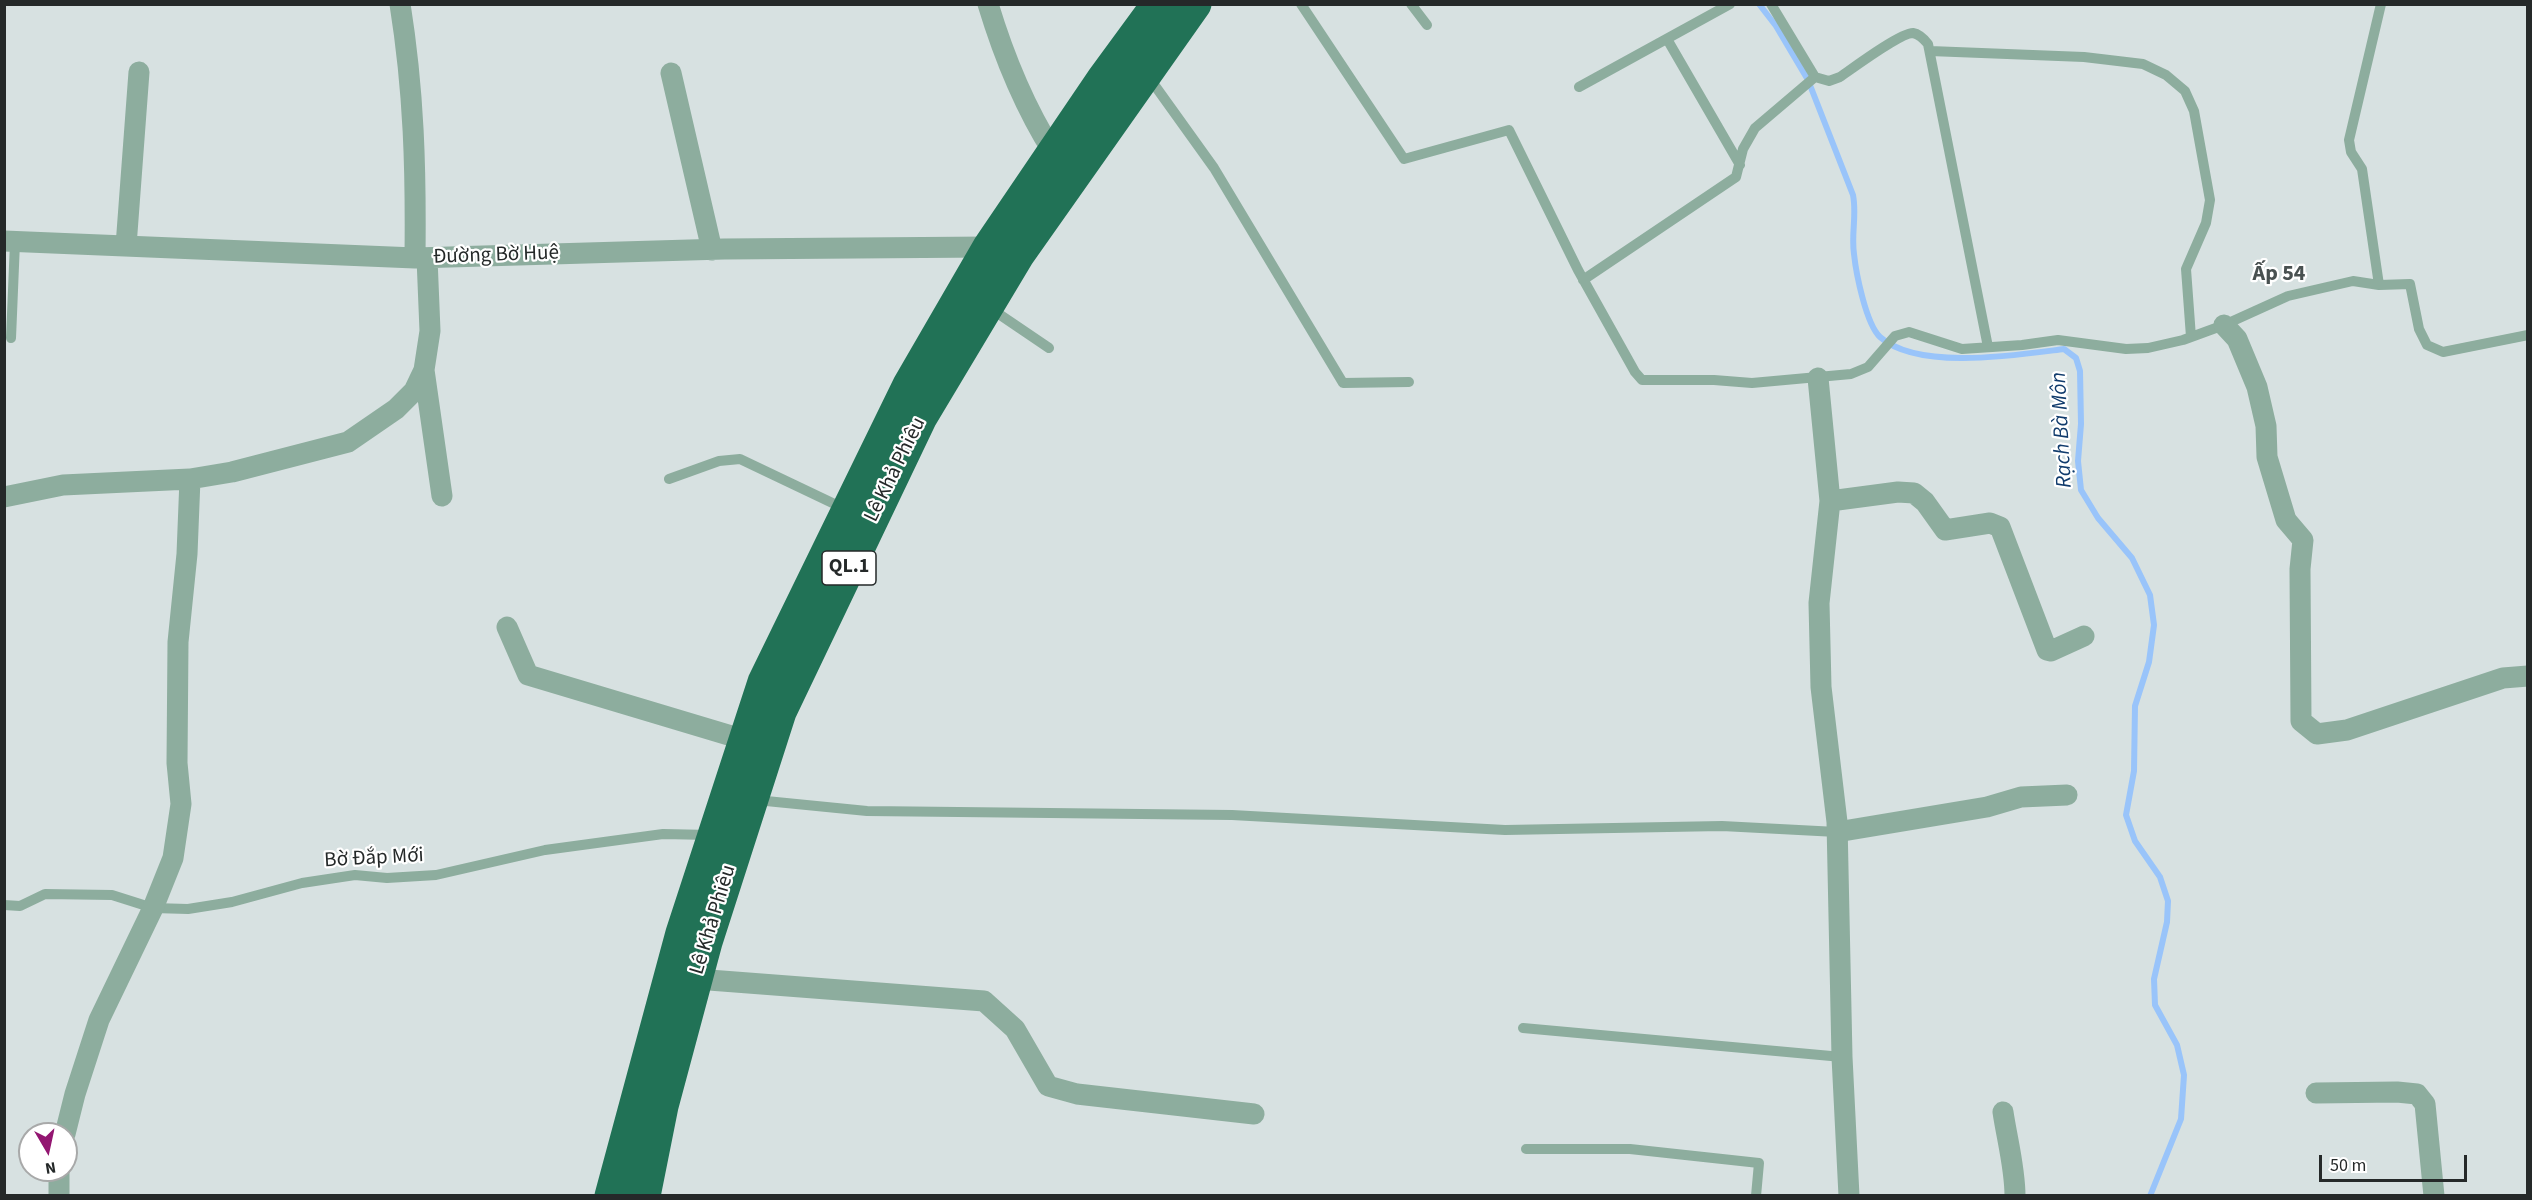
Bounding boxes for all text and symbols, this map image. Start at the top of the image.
street label: Đường Bờ Huệ [433,241,559,271]
district label: Ấp 54 [2253,262,2305,288]
water label: Rạch Bà Môn [2047,371,2079,489]
street label: Lê Khả Phiêu [860,414,932,526]
road number: QL.1 [822,551,876,585]
street label: Bờ Đắp Mới [324,844,424,874]
street label: Lê Khả Phiêu [685,862,743,978]
north arrow [18,1122,78,1182]
scale bar [2322,1143,2470,1181]
text: 50 m [2330,1153,2366,1178]
text: N [44,1156,57,1179]

